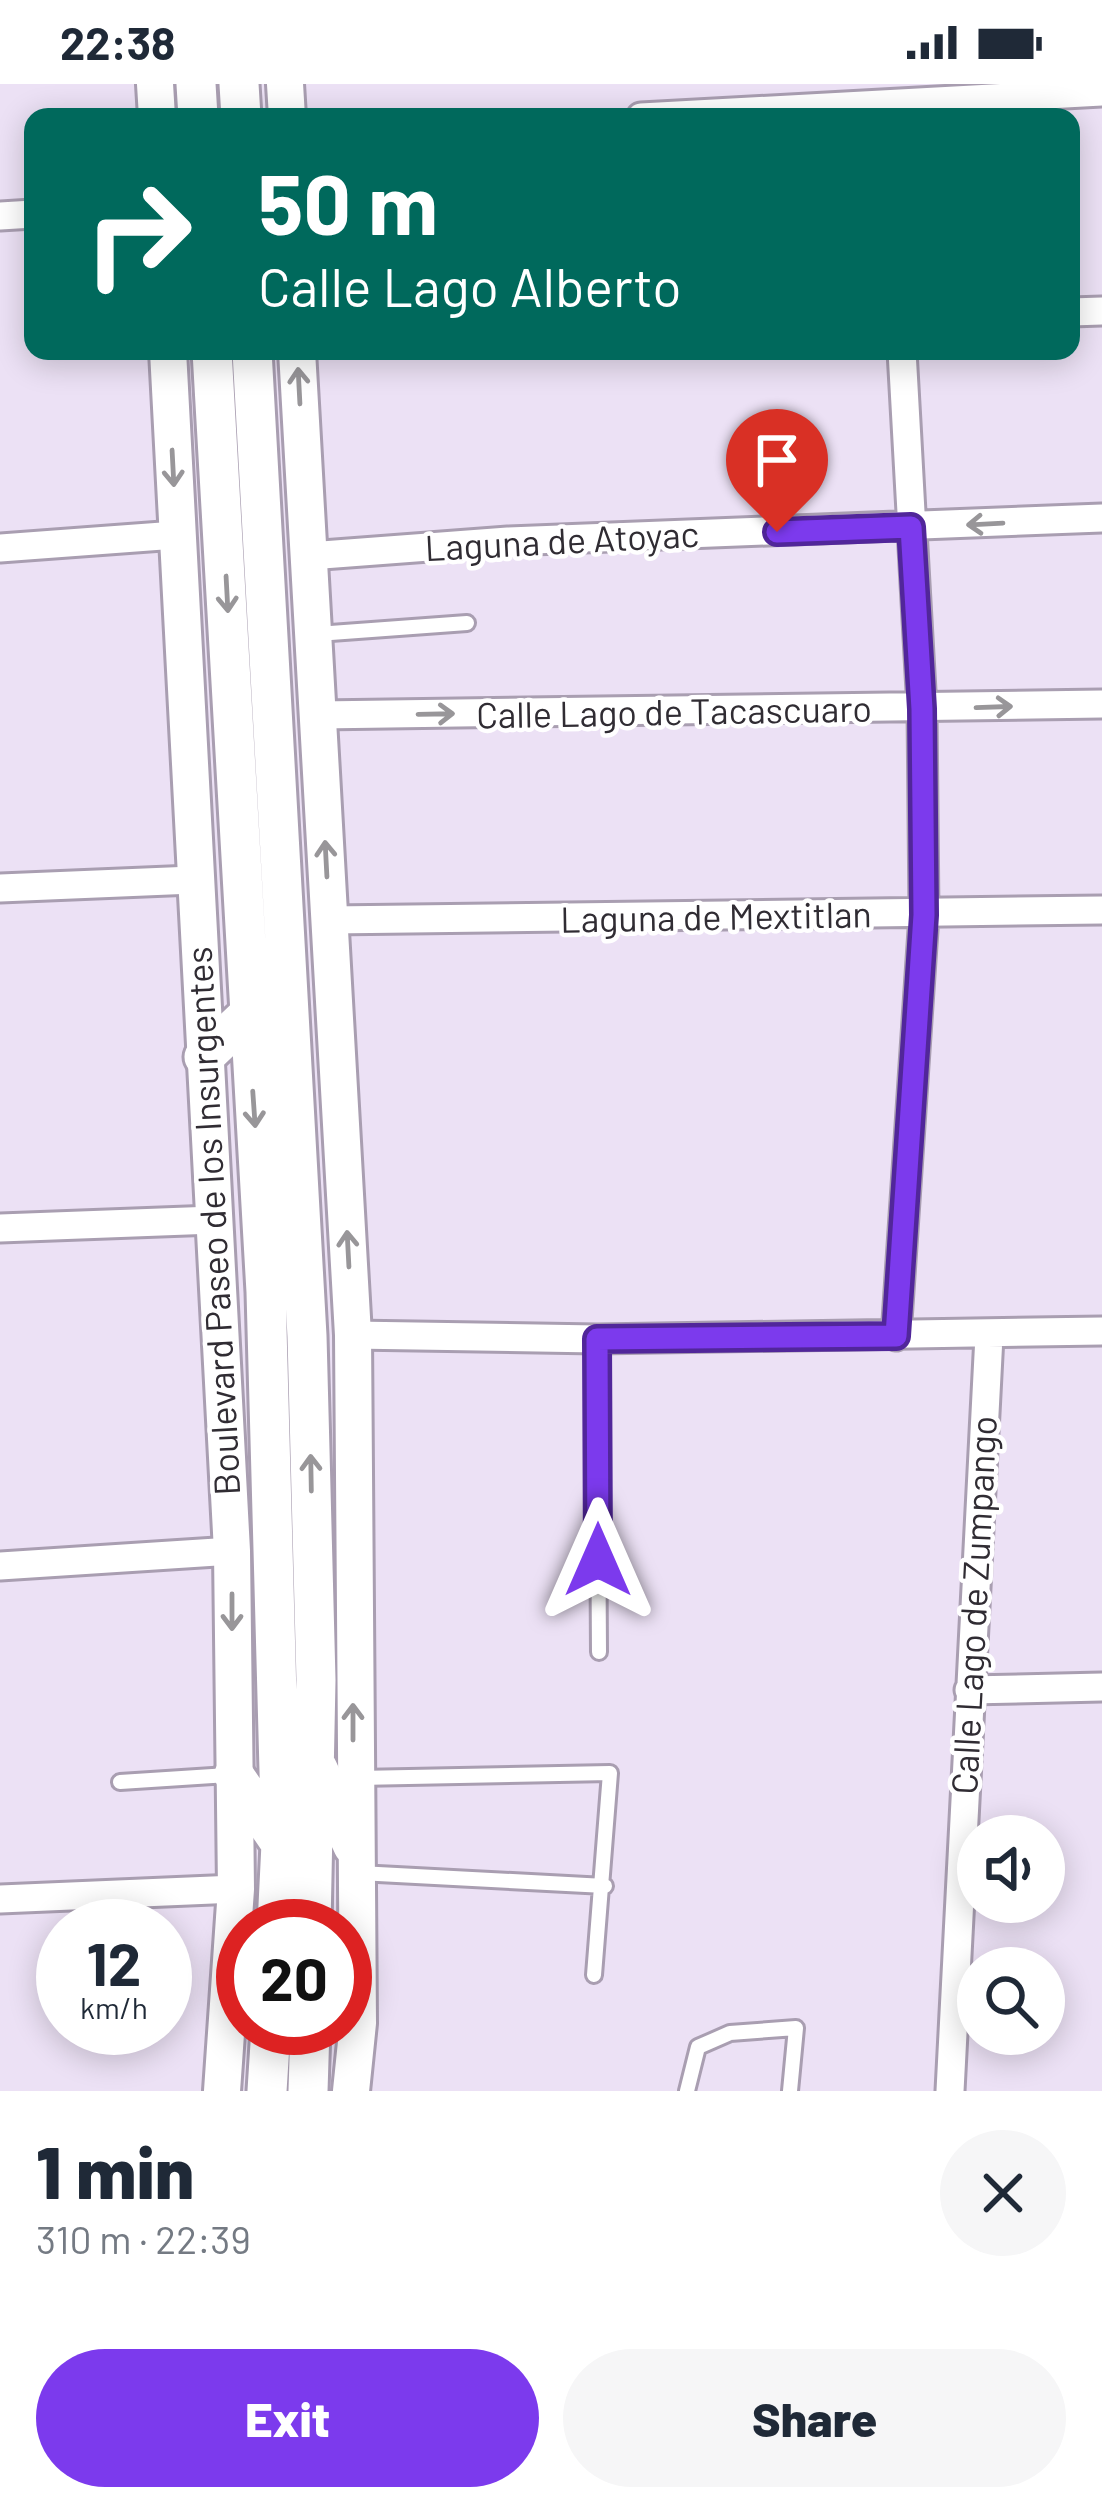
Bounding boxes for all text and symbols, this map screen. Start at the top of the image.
text: 22:38 [60,15,175,69]
text: 50 m [258,151,438,252]
icon: right [60,156,216,312]
text: Calle Lago Alberto [258,253,682,318]
one-way arrow [287,367,310,406]
pin [726,409,828,532]
icon: arrive [744,427,810,493]
one-way arrow [162,448,185,487]
street label: Laguna de Atoyac [424,511,700,568]
one-way arrow [966,513,1005,536]
one-way arrow [216,574,239,613]
street label: Calle Lago de Tacascuaro [476,686,872,735]
one-way arrow [974,696,1013,719]
one-way arrow [416,703,455,725]
one-way arrow [314,840,337,879]
street label: Laguna de Mextitlan [560,891,872,940]
street label: Boulevard Paseo de los Insurgentes [176,946,247,1497]
one-way arrow [242,1089,265,1128]
one-way arrow [337,1230,360,1269]
street label: Calle Lago de Zumpango [941,1414,1004,1795]
one-way arrow [299,1454,322,1493]
position arrow [535,1497,661,1623]
one-way arrow [221,1592,244,1631]
one-way arrow [342,1703,364,1742]
map controls [957,1815,1065,2055]
button: sound [957,1815,1065,1923]
speed limit sign: 20 [216,1899,372,2055]
text: 12 [87,1926,141,1998]
button: search [957,1947,1065,2055]
text: km/h [80,1989,148,2025]
text: 1 min [36,2127,194,2213]
button: close [940,2130,1066,2256]
text: 310 m · 22:39 [36,2215,251,2262]
button: Exit [36,2349,539,2487]
button: Share [563,2349,1066,2487]

